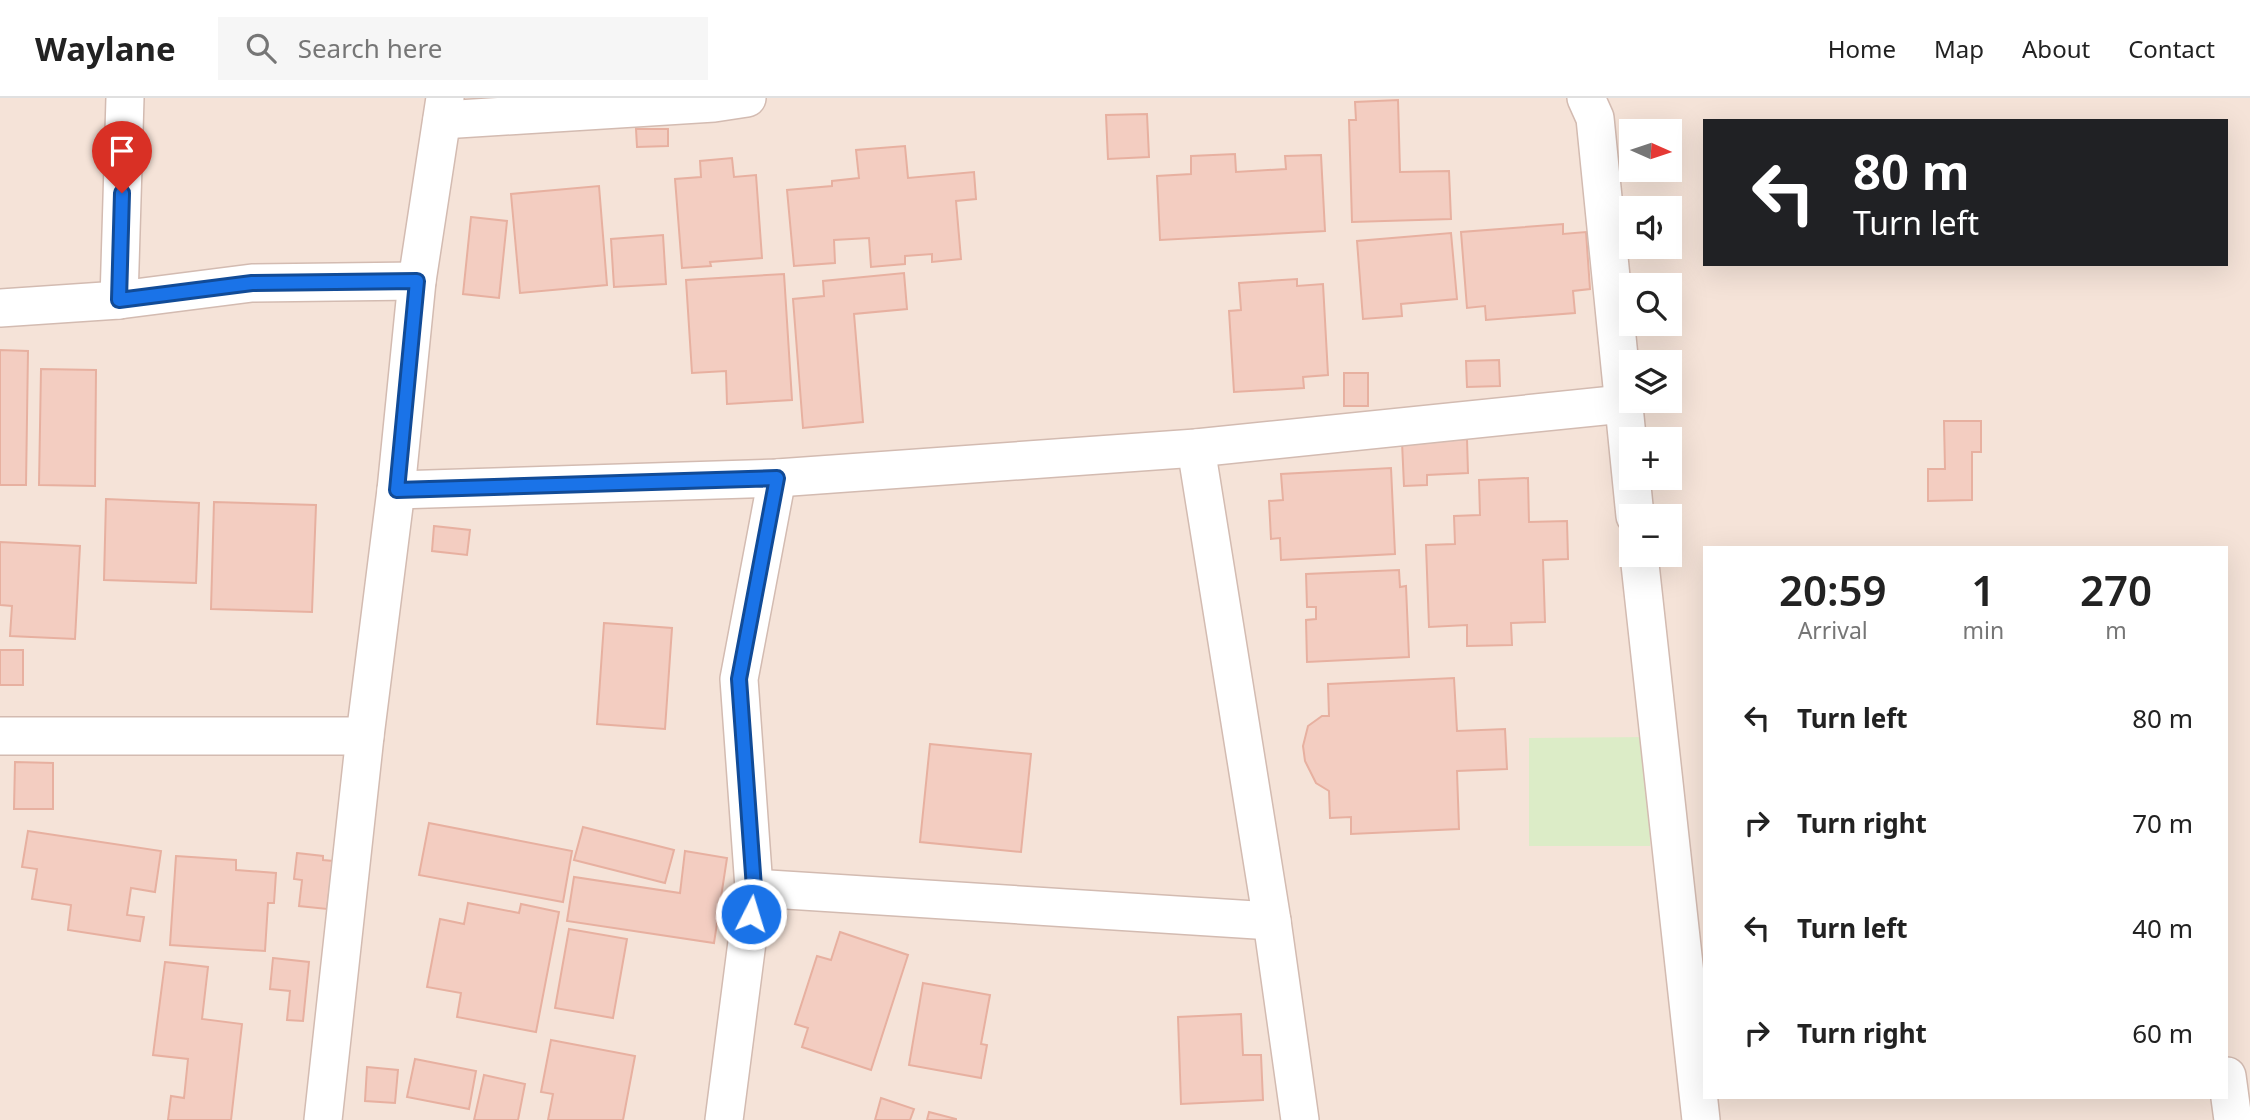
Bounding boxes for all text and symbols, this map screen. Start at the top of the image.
search box [218,17,708,80]
text: Waylane [35,26,176,71]
icon: search [242,29,280,67]
text: Search here [298,30,442,66]
text: Home [1828,32,1896,65]
text: Map [1934,32,1984,65]
text: About [2022,32,2090,65]
text: Contact [2128,32,2215,65]
north arrow [1619,119,1682,182]
map controls [1619,119,1682,567]
pin [92,121,152,193]
icon: arrive [103,132,141,170]
text: 80 m [1853,138,1970,204]
icon: left [1738,147,1829,238]
button: sound [1619,196,1682,259]
text: Turn left [1853,201,1979,244]
button: search [1619,273,1682,336]
button: layers [1619,350,1682,413]
button: + [1619,427,1682,490]
button: − [1619,504,1682,567]
text: 20:59 [1779,561,1887,618]
text: 1 [1971,561,1995,618]
text: 270 [2080,561,2152,618]
text: Arrival [1798,614,1868,646]
text: min [1962,614,2004,646]
text: m [2105,614,2127,646]
icon: left [1738,699,1776,737]
text: Turn left [1797,700,1908,736]
text: 80 m [2132,700,2193,736]
icon: right [1738,804,1776,842]
text: Turn right [1797,805,1927,841]
text: 70 m [2132,805,2193,841]
position arrow [714,877,788,951]
icon: left [1738,909,1776,947]
text: Turn left [1797,910,1908,946]
text: 40 m [2132,910,2193,946]
icon: right [1738,1014,1776,1052]
text: Turn right [1797,1015,1927,1051]
text: 60 m [2132,1015,2193,1051]

